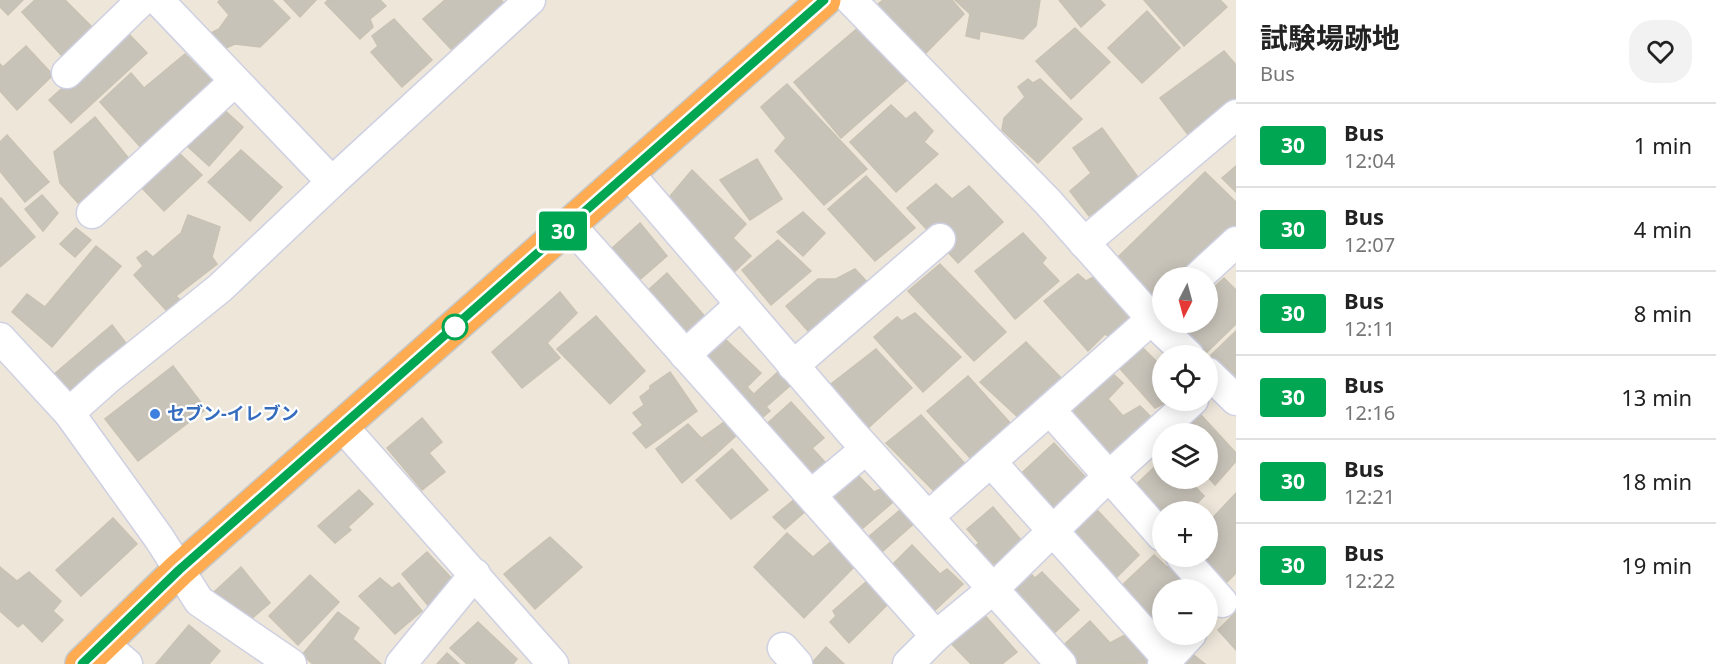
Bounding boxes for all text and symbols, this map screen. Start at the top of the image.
text: 試験場跡地 [1260,18,1400,56]
button: heart [1629,20,1692,83]
text: Bus [1260,60,1295,87]
text: Bus [1344,117,1384,147]
text: 1 min [1634,130,1692,160]
text: 30 [1281,131,1305,159]
text: 12:04 [1344,147,1395,174]
text: Bus [1344,201,1384,231]
line badge: 30 [536,212,590,250]
text: 4 min [1634,214,1692,244]
text: 30 [1281,215,1305,243]
text: 30 [551,217,575,245]
text: 12:07 [1344,231,1395,258]
north arrow [1152,267,1218,333]
map controls [1152,267,1218,645]
text: Bus [1344,285,1384,315]
text: 8 min [1634,298,1692,328]
text: 30 [1281,299,1305,327]
unlabelled marker [442,314,468,340]
text: 12:11 [1344,315,1395,342]
button: locate [1152,345,1218,411]
text: Bus [1344,369,1384,399]
text: 13 min [1621,382,1692,412]
text: 30 [1281,383,1305,411]
text: 12:16 [1344,399,1395,426]
place label: セブン-イレブン [167,401,299,425]
marker: セブン-イレブン [148,407,162,421]
button: layers [1152,423,1218,489]
text: Bus [1344,453,1384,483]
text: 18 min [1621,466,1692,496]
text: 30 [1281,467,1305,495]
text: 12:21 [1344,483,1395,510]
button: + [1152,501,1218,567]
text: Bus [1344,537,1384,567]
text: 19 min [1621,550,1692,580]
text: 30 [1281,551,1305,579]
text: 12:22 [1344,567,1395,594]
button: − [1152,579,1218,645]

